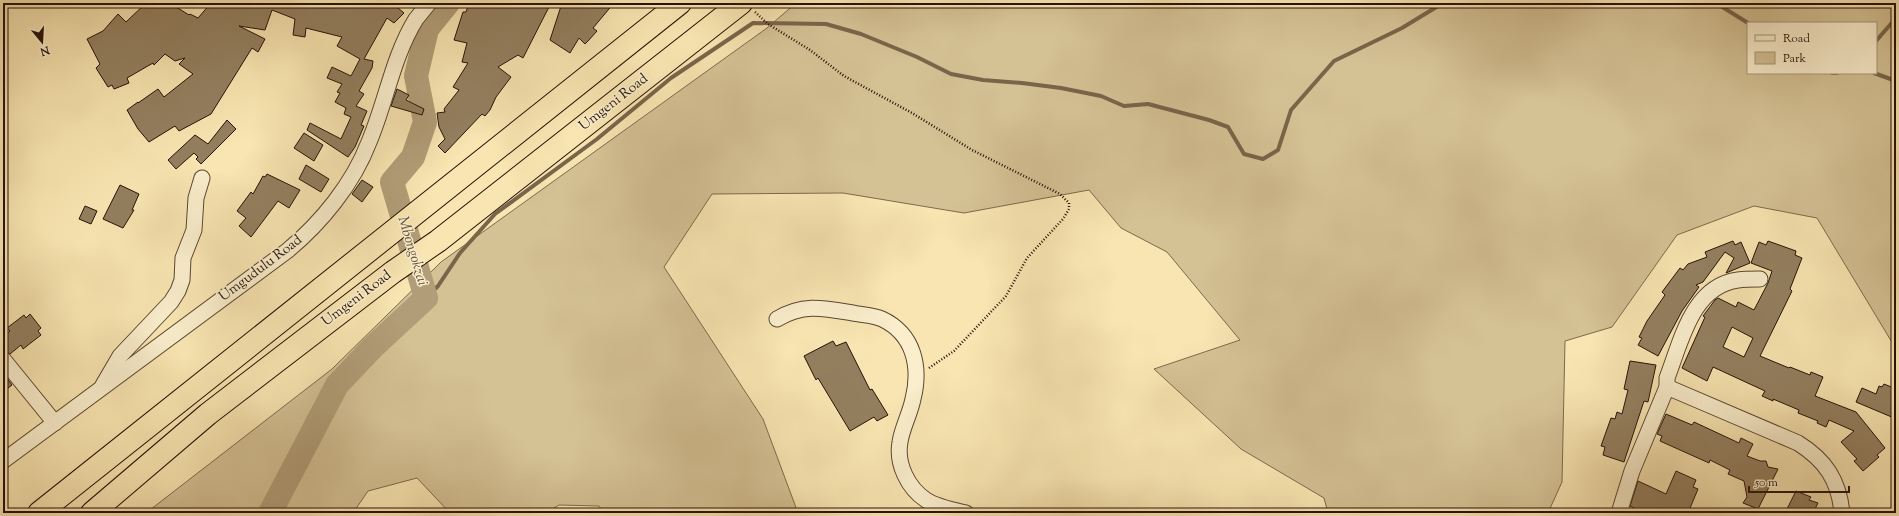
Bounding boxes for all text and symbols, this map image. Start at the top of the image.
north arrow [22,22,62,62]
legend [1747,22,1877,74]
text: Road [1783,30,1810,48]
text: N [38,41,52,60]
text: Park [1783,50,1806,68]
street label: Umgeni Road [575,70,653,136]
water label: Mbongokzai [391,214,433,289]
street label: Umgudulu Road [215,231,307,307]
street label: Umgeni Road [318,266,396,332]
scale bar [1749,468,1849,494]
text: 50 m [1754,474,1778,492]

